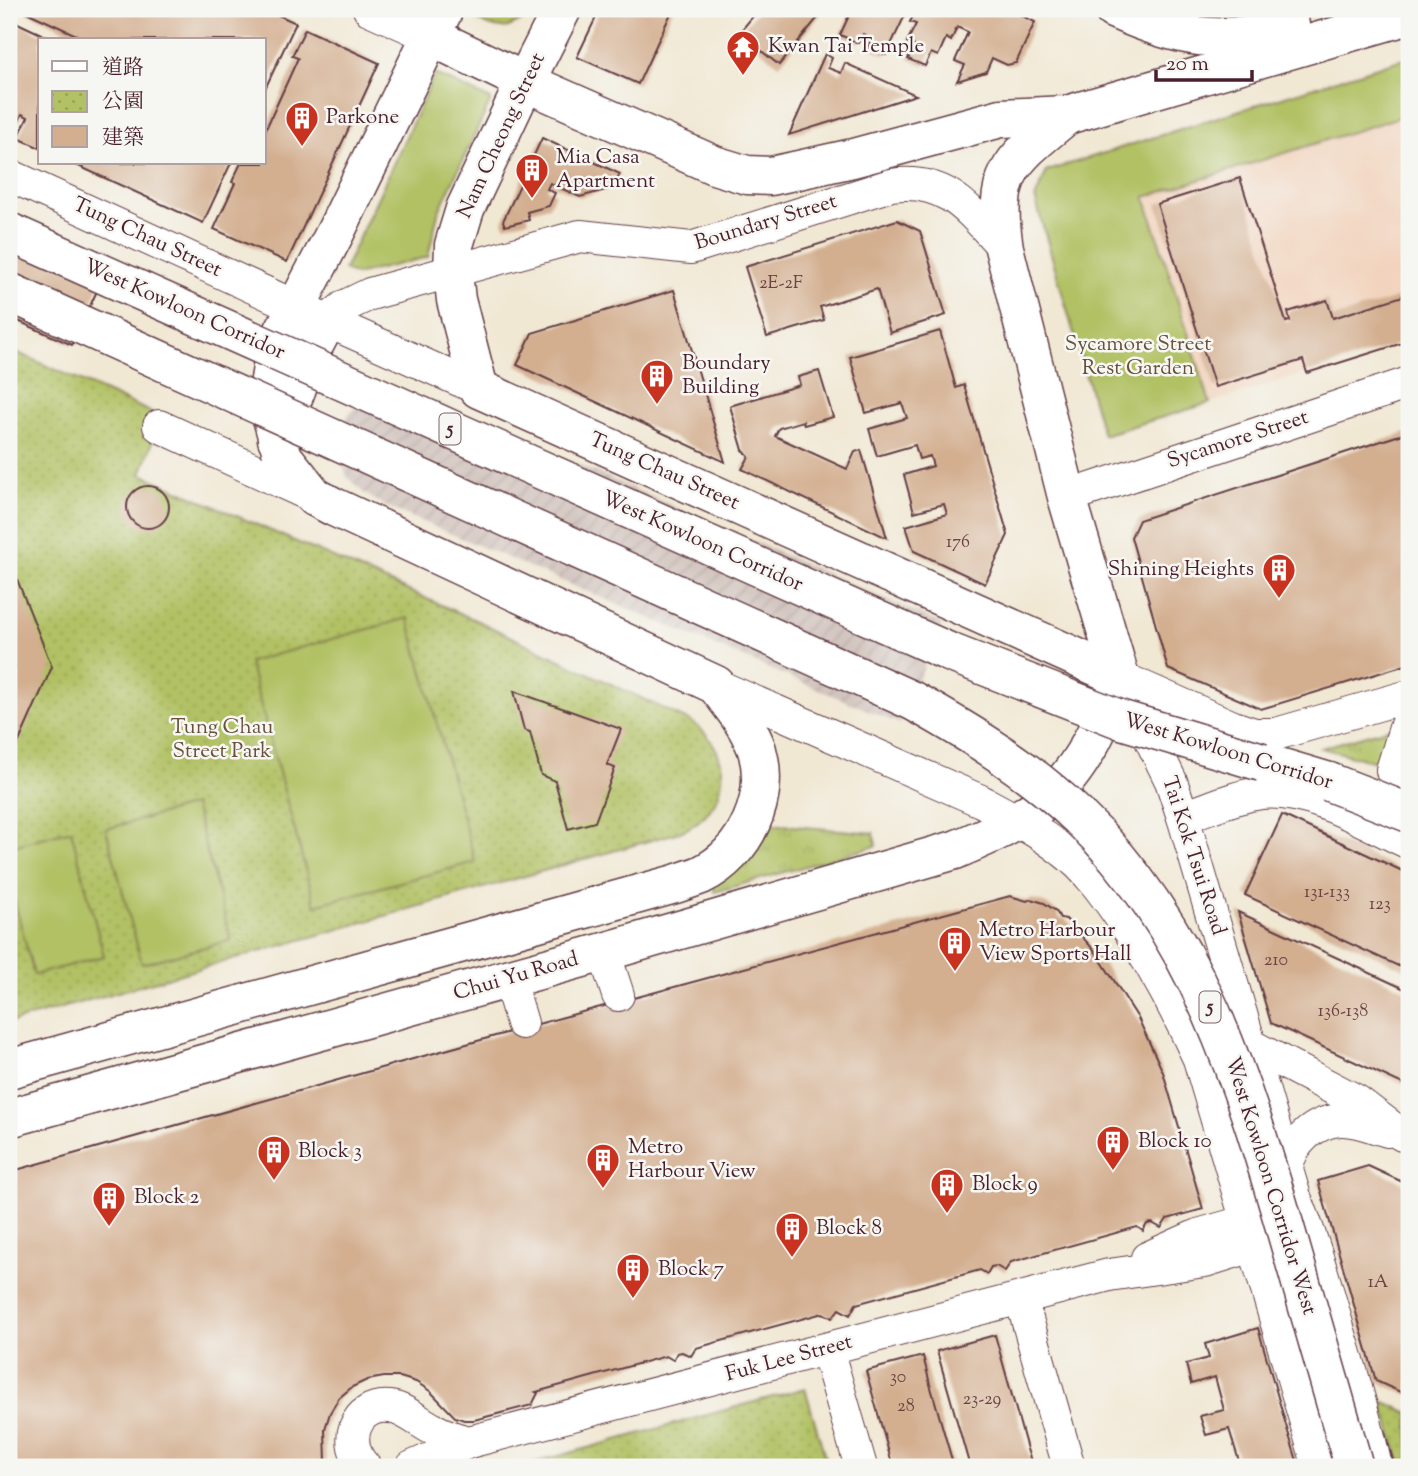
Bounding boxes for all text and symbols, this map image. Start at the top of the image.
temple icon: Kwan Tai Temple [724,28,762,77]
place label: Kwan Tai Temple [768,32,924,62]
legend [38,38,266,164]
scale bar [1156,38,1252,82]
street label: Nam Cheong Street [450,48,554,224]
text: 20 m [1166,50,1209,80]
text: 道路 [102,54,144,84]
text: 公園 [102,88,144,118]
building icon: Parkone [283,99,321,148]
place label: Parkone [326,103,399,133]
text: 建築 [102,124,144,154]
place label: Mia Casa Apartment [556,143,655,197]
building icon: Mia Casa Apartment [513,151,551,200]
street label: Boundary Street [691,187,841,259]
street label: Tung Chau Street [68,190,226,286]
street label: West Kowloon Corridor [78,252,290,368]
house number: 2E-2F [759,271,803,297]
park label: Sycamore Street Rest Garden [1065,330,1211,384]
place label: Boundary Building [682,349,771,403]
building icon: Boundary Building [638,357,676,406]
street label: Sycamore Street [1164,403,1312,477]
road number: 5 [440,414,461,444]
street label: Tung Chau Street [584,425,744,519]
street label: West Kowloon Corridor [596,484,808,600]
house number: 176 [946,530,970,556]
building icon: Shining Heights [1260,551,1298,600]
place label: Shining Heights [1108,555,1254,585]
street label: West Kowloon Corridor [1120,706,1337,798]
park label: Tung Chau Street Park [171,713,273,767]
street label: Tai Kok Tsui Road [1153,773,1233,939]
house number: 131-133 [1304,880,1350,906]
house number: 123 [1369,892,1391,918]
place label: Metro Harbour View Sports Hall [979,916,1132,970]
building icon: Metro Harbour View Sports Hall [936,924,974,973]
street label: Chui Yu Road [450,945,582,1009]
house number: 210 [1264,948,1288,974]
road number: 5 [1200,992,1220,1023]
house number: 136-138 [1318,999,1368,1025]
street label: West Kowloon Corridor West [1216,1053,1324,1319]
building icon: Block 10 [1094,1123,1132,1172]
place label: Block 10 [1138,1127,1212,1157]
building icon: Block 3 [255,1133,293,1182]
place label: Metro Harbour View [628,1133,756,1187]
place label: Block 3 [298,1137,362,1167]
building icon: Metro Harbour View [584,1141,622,1190]
building icon: Block 9 [928,1166,966,1215]
place label: Block 9 [972,1170,1038,1200]
building icon: Block 2 [90,1179,128,1228]
place label: Block 2 [134,1183,200,1213]
building icon: Block 8 [773,1210,811,1259]
place label: Block 8 [816,1214,882,1244]
building icon: Block 7 [614,1251,652,1300]
place label: Block 7 [658,1255,725,1285]
house number: 1A [1368,1270,1389,1296]
street label: Fuk Lee Street [722,1328,856,1390]
house number: 30 [890,1365,906,1391]
house number: 23-29 [963,1387,1002,1413]
house number: 28 [897,1394,915,1420]

